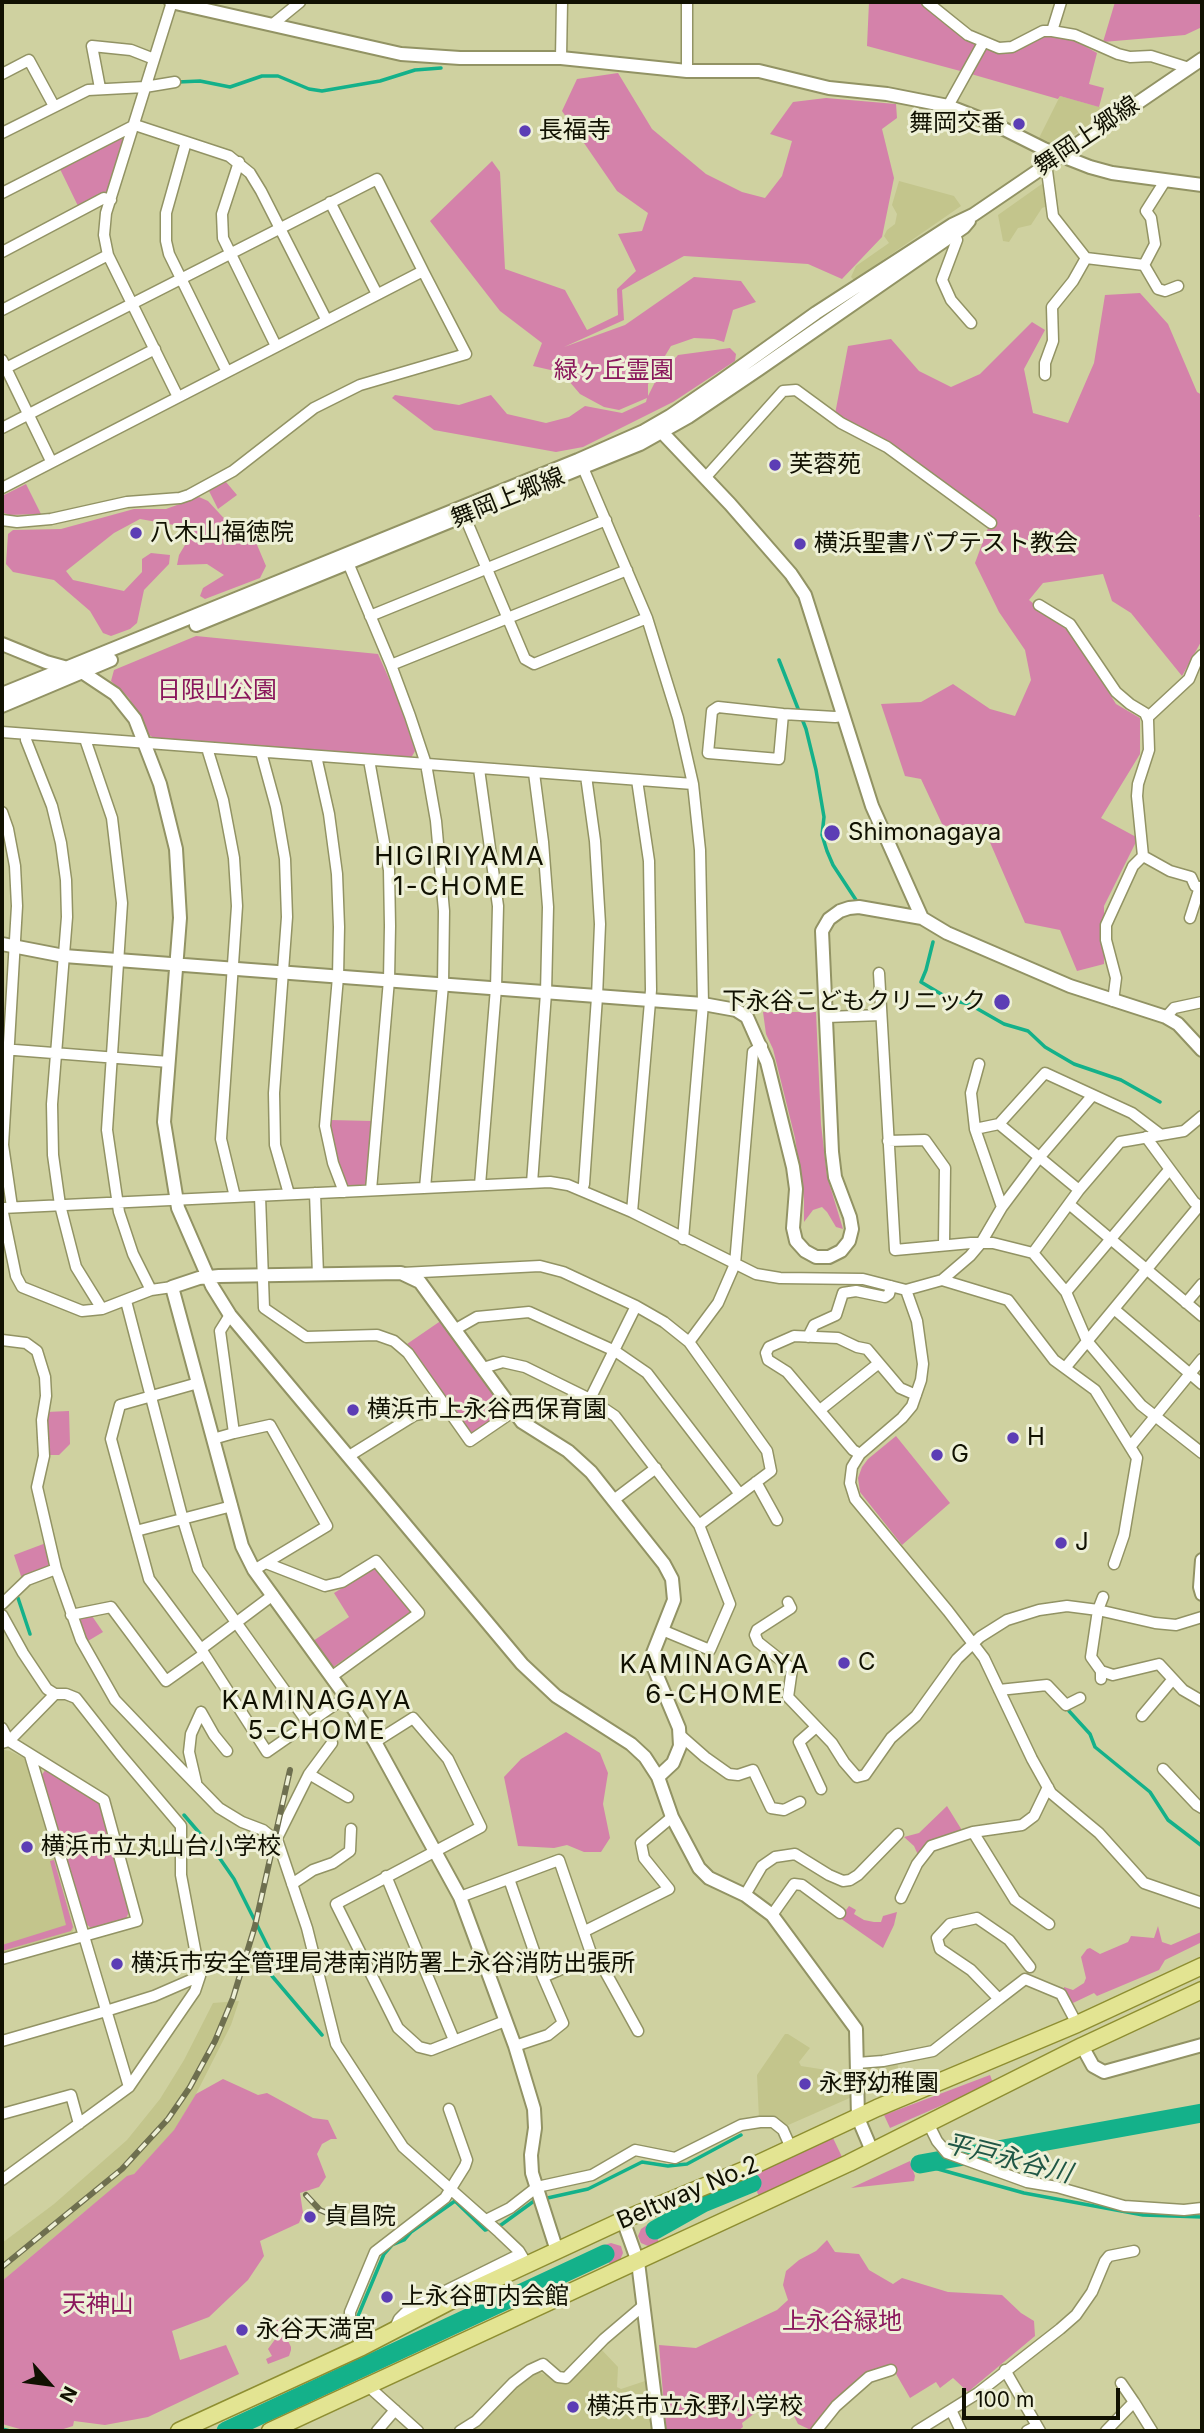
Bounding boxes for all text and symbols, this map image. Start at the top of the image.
street label: 舞岡上郷線 [1029,91,1145,181]
place label: 舞岡交番 [909,110,1005,138]
marker: 舞岡交番 [1011,116,1027,132]
place label: 長福寺 [539,117,611,145]
marker: 長福寺 [517,123,533,139]
park label: 緑ヶ丘霊園 [554,357,674,385]
place label: 芙蓉苑 [789,451,861,479]
marker: 芙蓉苑 [767,457,783,473]
street label: 舞岡上郷線 [447,462,569,534]
place label: 八木山福徳院 [150,519,294,547]
marker: 八木山福徳院 [128,525,144,541]
place label: 横浜聖書バプテスト教会 [814,530,1078,558]
marker: 横浜聖書バプテスト教会 [792,536,808,552]
park label: 日限山公園 [157,677,277,705]
place label: Shimonagaya [848,819,1001,847]
marker: Shimonagaya [822,823,842,843]
district label: HIGIRIYAMA 1-CHOME [376,841,544,903]
place label: 下永谷こどもクリニック [722,988,986,1016]
marker: 下永谷こどもクリニック [992,992,1012,1012]
place label: 横浜市上永谷西保育園 [367,1396,607,1424]
marker: 横浜市上永谷西保育園 [345,1402,361,1418]
place label: H [1027,1424,1045,1452]
marker: H [1005,1430,1021,1446]
place label: G [951,1441,969,1469]
marker: G [929,1447,945,1463]
place label: J [1075,1529,1089,1557]
marker: J [1053,1535,1069,1551]
district label: KAMINAGAYA 6-CHOME [621,1649,809,1710]
place label: C [858,1649,876,1677]
marker: C [836,1655,852,1671]
district label: KAMINAGAYA 5-CHOME [223,1685,411,1746]
place label: 横浜市立丸山台小学校 [41,1833,281,1861]
marker: 横浜市立丸山台小学校 [19,1839,35,1855]
place label: 横浜市安全管理局港南消防署上永谷消防出張所 [131,1950,635,1978]
marker: 横浜市安全管理局港南消防署上永谷消防出張所 [109,1956,125,1972]
place label: 永野幼稚園 [819,2070,939,2098]
marker: 永野幼稚園 [797,2076,813,2092]
water label: 平戸永谷川 [941,2128,1075,2190]
street label: Beltway No.2 [613,2150,763,2236]
place label: 貞昌院 [324,2203,396,2231]
marker: 貞昌院 [302,2209,318,2225]
place label: 上永谷町内会館 [401,2283,569,2311]
marker: 上永谷町内会館 [379,2289,395,2305]
park label: 天神山 [62,2291,134,2319]
park label: 上永谷緑地 [782,2308,902,2336]
place label: 永谷天満宮 [256,2316,376,2344]
marker: 永谷天満宮 [234,2322,250,2338]
north arrow [14,2349,84,2419]
scale bar [966,2374,1124,2418]
text: N [54,2382,82,2406]
text: 100 m [975,2387,1034,2412]
place label: 横浜市立永野小学校 [587,2393,803,2421]
marker: 横浜市立永野小学校 [565,2399,581,2415]

